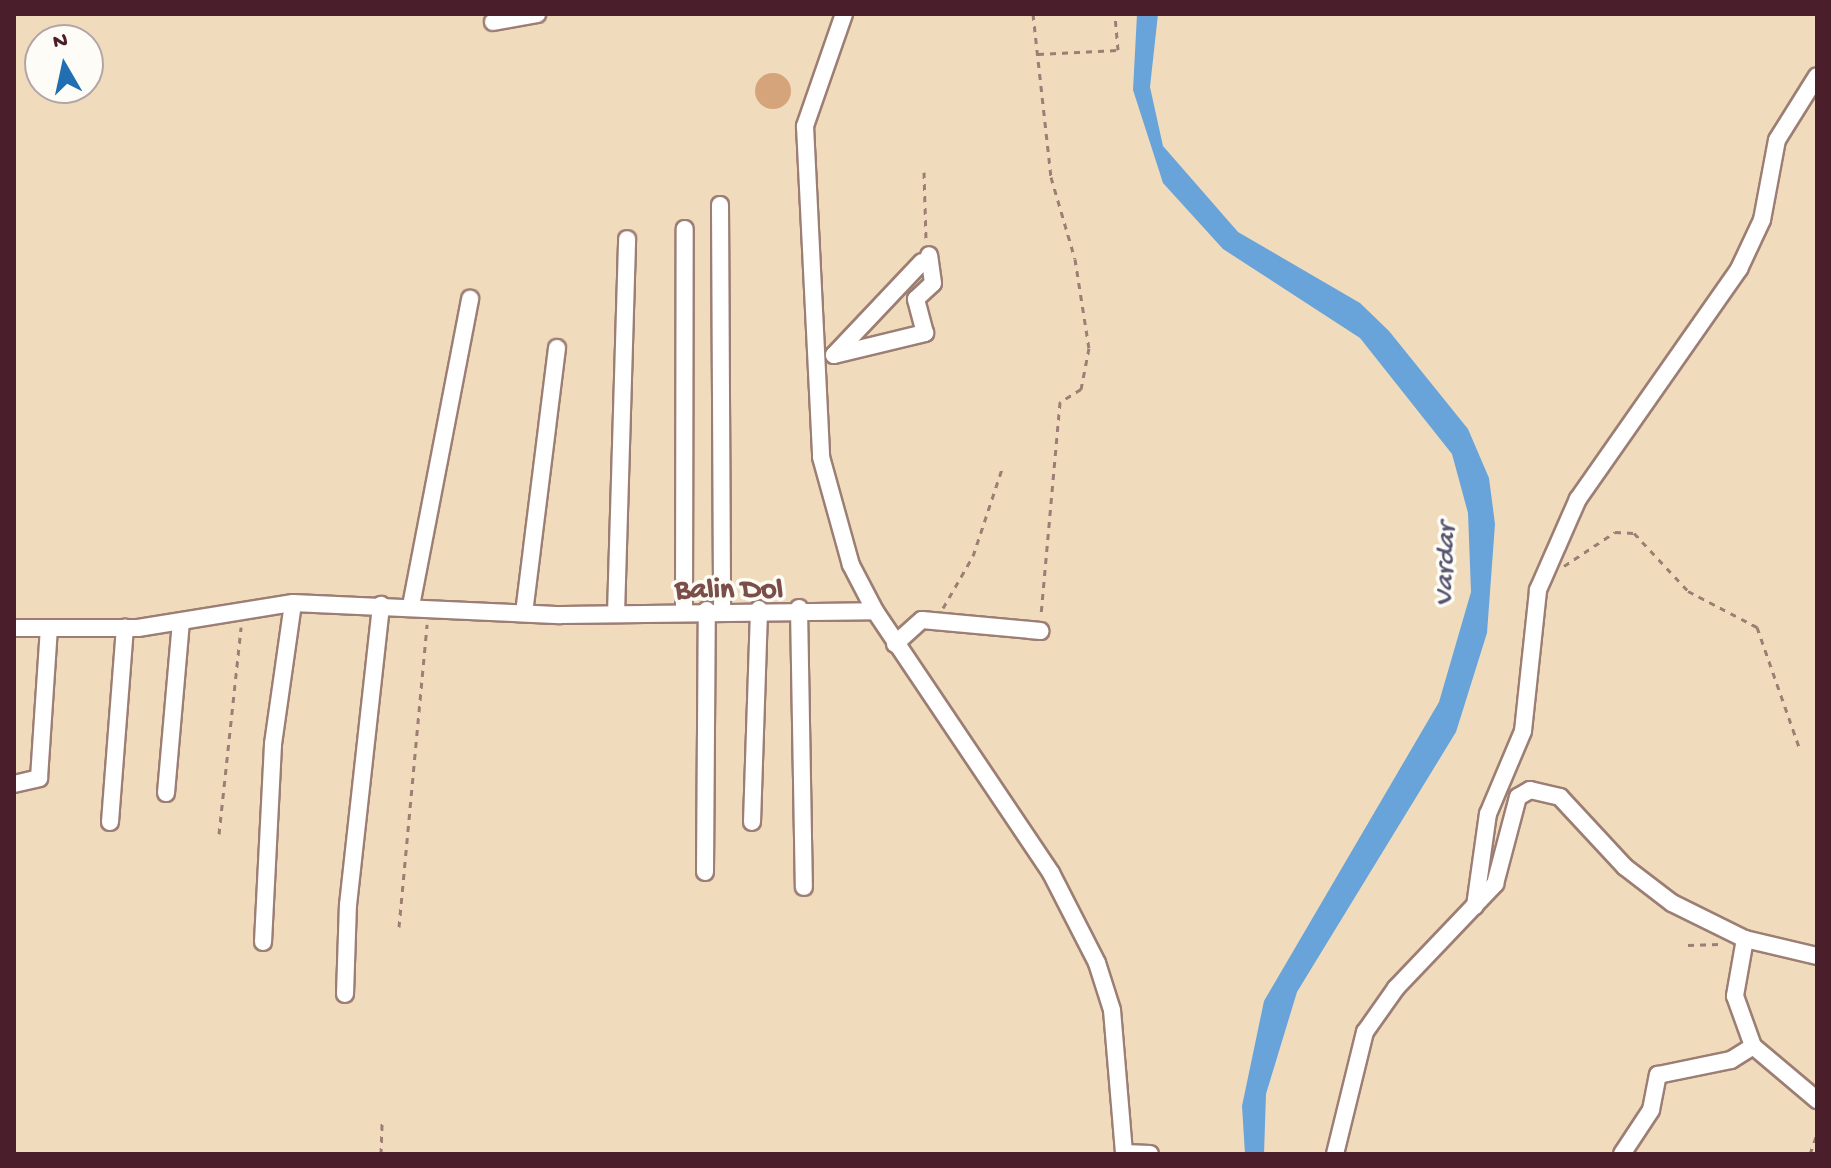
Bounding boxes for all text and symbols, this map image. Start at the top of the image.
north arrow [24,24,104,104]
text: N [51,28,70,56]
water label: Vardar [1429,523,1465,607]
district label: Balin Dol [675,574,783,610]

